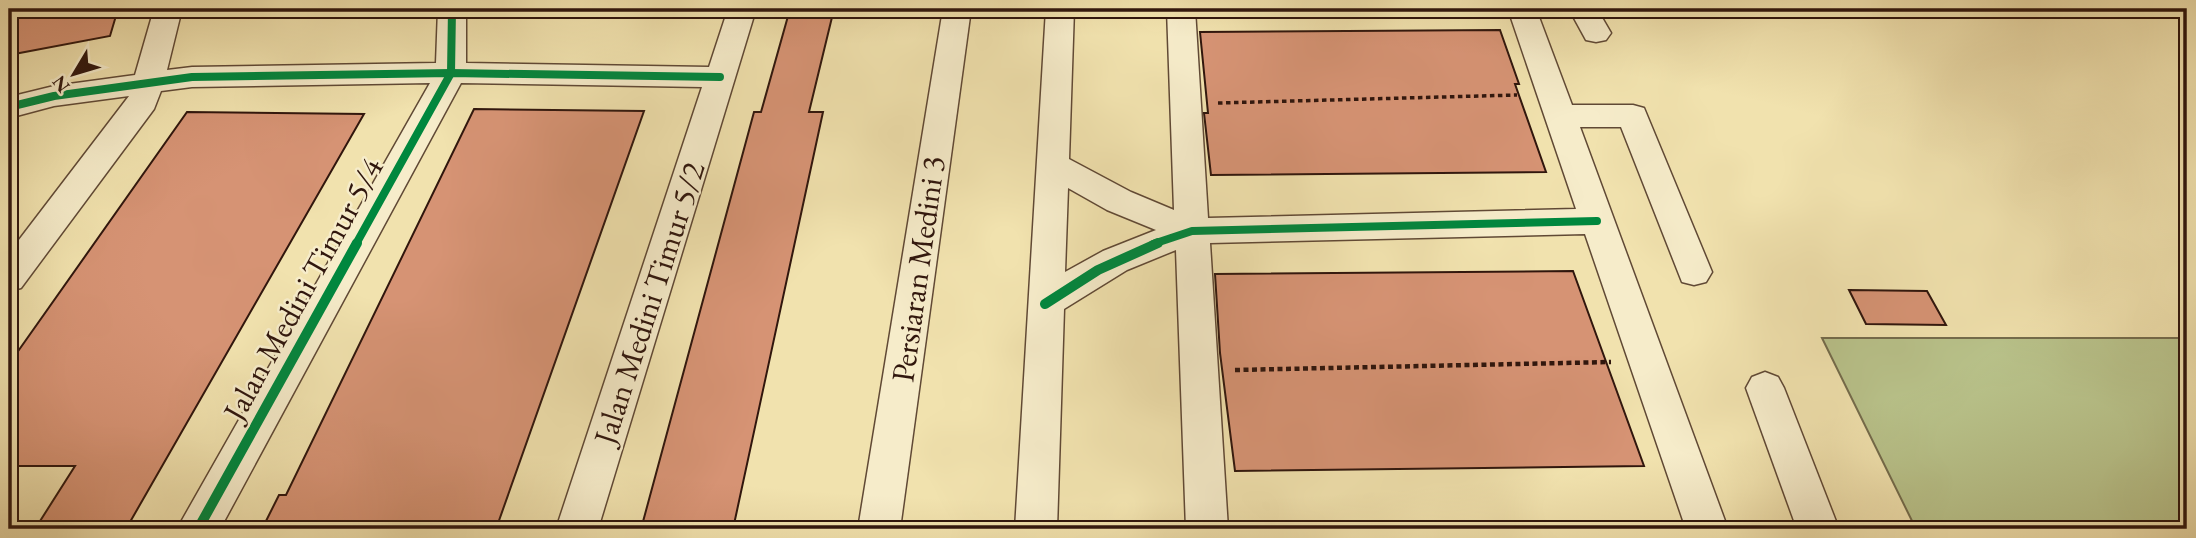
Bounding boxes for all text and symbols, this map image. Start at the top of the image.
north arrow [38,38,108,108]
text: N [46,70,76,98]
street label: Jalan Medini Timur 5/4 [212,149,393,431]
street label: Persiaran Medini 3 [881,153,955,385]
street label: Jalan Medini Timur 5/2 [583,156,715,452]

